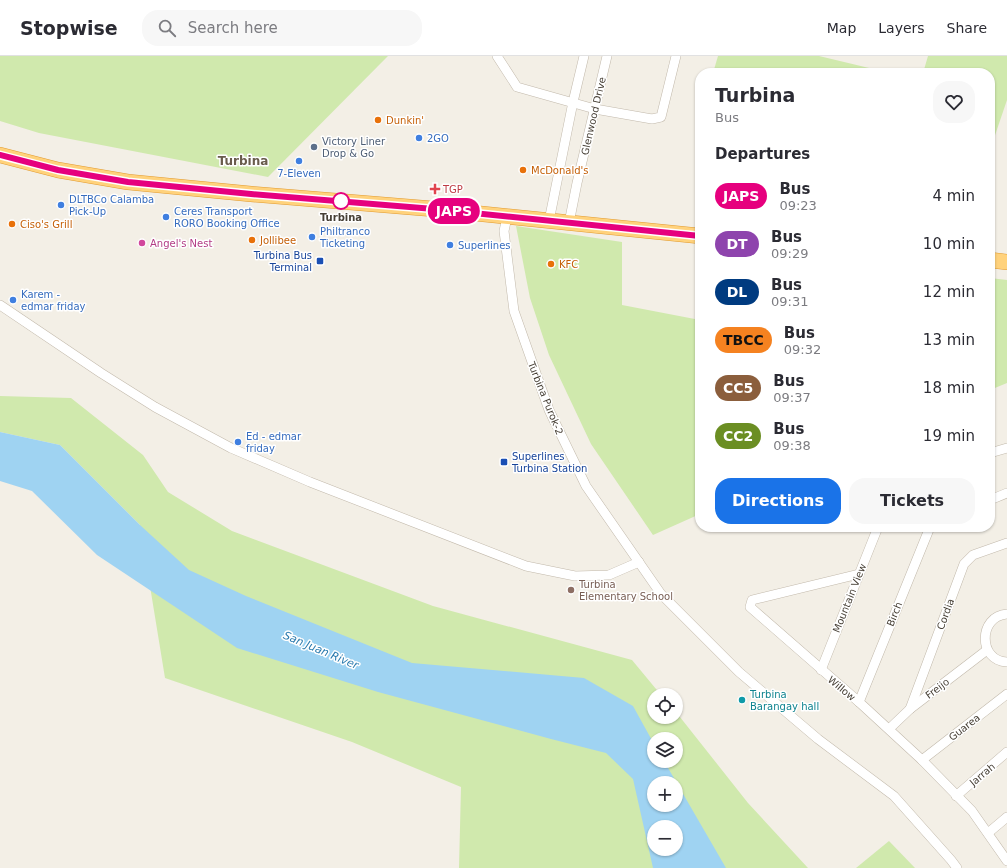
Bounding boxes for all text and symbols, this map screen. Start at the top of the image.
search box [142,10,422,46]
text: Stopwise [20,17,118,39]
icon: search [156,17,178,39]
text: Search here [188,19,278,37]
text: Map [827,20,856,36]
text: Layers [878,20,925,36]
text: Share [947,20,987,36]
street label: Glenwood Drive [579,76,608,156]
button: heart [933,81,975,123]
text: Turbina [715,84,795,106]
text: Bus [715,110,739,125]
marker: Dunkin' [373,115,383,125]
place label: Dunkin' [386,115,424,126]
marker: 2GO [414,133,424,143]
place label: 2GO [427,133,449,144]
place label: Victory Liner Drop & Go [322,136,386,159]
marker: Victory Liner Drop & Go [309,142,319,152]
text: Departures [715,145,810,163]
district label: Turbina [218,154,268,168]
marker: 7-Eleven [294,156,304,166]
marker: McDonald's [518,165,528,175]
place label: McDonald's [531,165,589,176]
place label: 7-Eleven [277,168,321,179]
text: Bus [779,180,810,198]
marker: TGP [430,184,440,194]
place label: TGP [442,184,463,195]
text: 4 min [932,187,975,205]
text: JAPS [723,188,759,204]
marker: Turbina [332,192,350,210]
place label: DLTBCo Calamba Pick-Up [69,194,154,217]
line badge: JAPS [426,198,482,224]
text: 09:23 [779,198,817,213]
marker: DLTBCo Calamba Pick-Up [56,200,66,210]
text: JAPS [436,203,472,219]
place label: Ceres Transport RORO Booking Office [174,206,280,229]
marker: Ceres Transport RORO Booking Office [161,212,171,222]
place label: Turbina [320,212,362,223]
marker: Ciso's Grill [7,219,17,229]
place label: Ciso's Grill [20,219,72,230]
place label: Philtranco Ticketing [319,226,370,249]
text: Bus [771,228,802,246]
marker: Philtranco Ticketing [307,232,317,242]
marker: Jollibee [247,235,257,245]
place label: Jollibee [259,235,296,246]
text: 10 min [923,235,975,253]
text: DT [726,236,748,252]
marker: Angel's Nest [137,238,147,248]
place label: Angel's Nest [150,238,212,249]
marker: Superlines [445,240,455,250]
place label: Superlines [458,240,511,251]
text: 09:29 [771,246,808,261]
place label: Turbina Bus Terminal [253,250,312,273]
marker: Turbina Bus Terminal [315,256,325,266]
marker: KFC [546,259,556,269]
place label: KFC [559,259,578,270]
text: Bus [771,276,802,294]
text: 12 min [923,283,975,301]
text: DL [727,284,747,300]
place label: Karem - edmar friday [21,289,86,312]
text: 09:31 [771,294,808,309]
marker: Karem - edmar friday [8,295,18,305]
text: Bus [784,324,815,342]
text: 13 min [923,331,975,349]
text: TBCC [723,332,764,348]
text: 09:32 [784,342,821,357]
street label: Turbina Purok-2 [525,359,565,436]
text: Bus [773,372,804,390]
text: 18 min [923,379,975,397]
text: CC5 [723,380,753,396]
text: 09:37 [773,390,811,405]
text: Bus [773,420,804,438]
text: 19 min [923,427,975,445]
text: CC2 [723,428,753,444]
place label: Ed - edmar friday [246,431,302,454]
marker: Ed - edmar friday [233,437,243,447]
text: 09:38 [773,438,811,453]
place label: Superlines Turbina Station [511,451,587,474]
marker: Superlines Turbina Station [499,457,509,467]
button: Directions [715,478,841,524]
button: Tickets [849,478,975,524]
street label: Mountain View [831,562,868,634]
place label: Turbina Elementary School [578,579,673,602]
marker: Turbina Elementary School [566,585,576,595]
street label: Cordia [935,597,956,631]
street label: Birch [885,600,904,628]
water label: San Juan River [281,629,362,673]
street label: Willow [826,674,858,703]
street label: Freijo [923,676,951,701]
map controls [647,688,683,856]
button: locate [647,688,683,724]
place label: Turbina Barangay hall [749,689,819,712]
marker: Turbina Barangay hall [737,695,747,705]
street label: Guarea [947,712,982,743]
button: layers [647,732,683,768]
street label: Jarrah [967,761,997,789]
button: + [647,776,683,812]
button: − [647,820,683,856]

